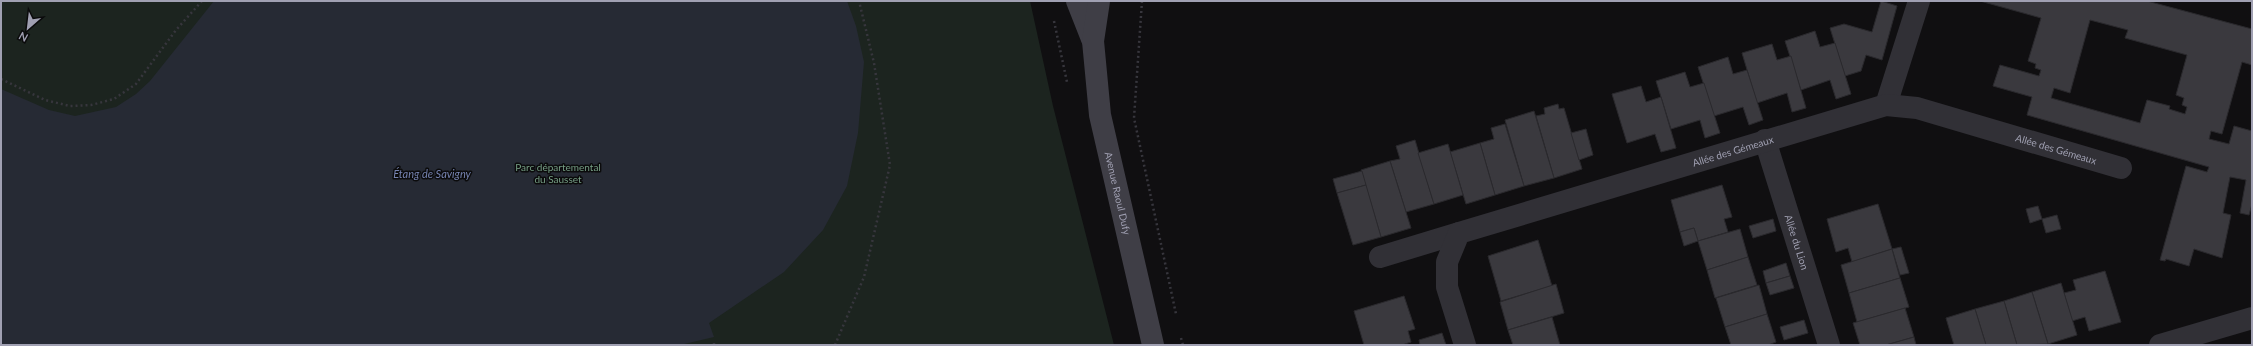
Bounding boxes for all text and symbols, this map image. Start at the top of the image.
north arrow [8,8,48,48]
text: N [16,30,30,45]
street label: Allée des Gémeaux [2014,131,2098,167]
street label: Allée des Gémeaux [1691,133,1775,169]
street label: Avenue Raoul Dufy [1103,150,1134,237]
park label: Parc départemental du Sausset [515,161,601,185]
water label: Étang de Savigny [393,167,472,180]
street label: Allée du Lion [1783,213,1811,271]

